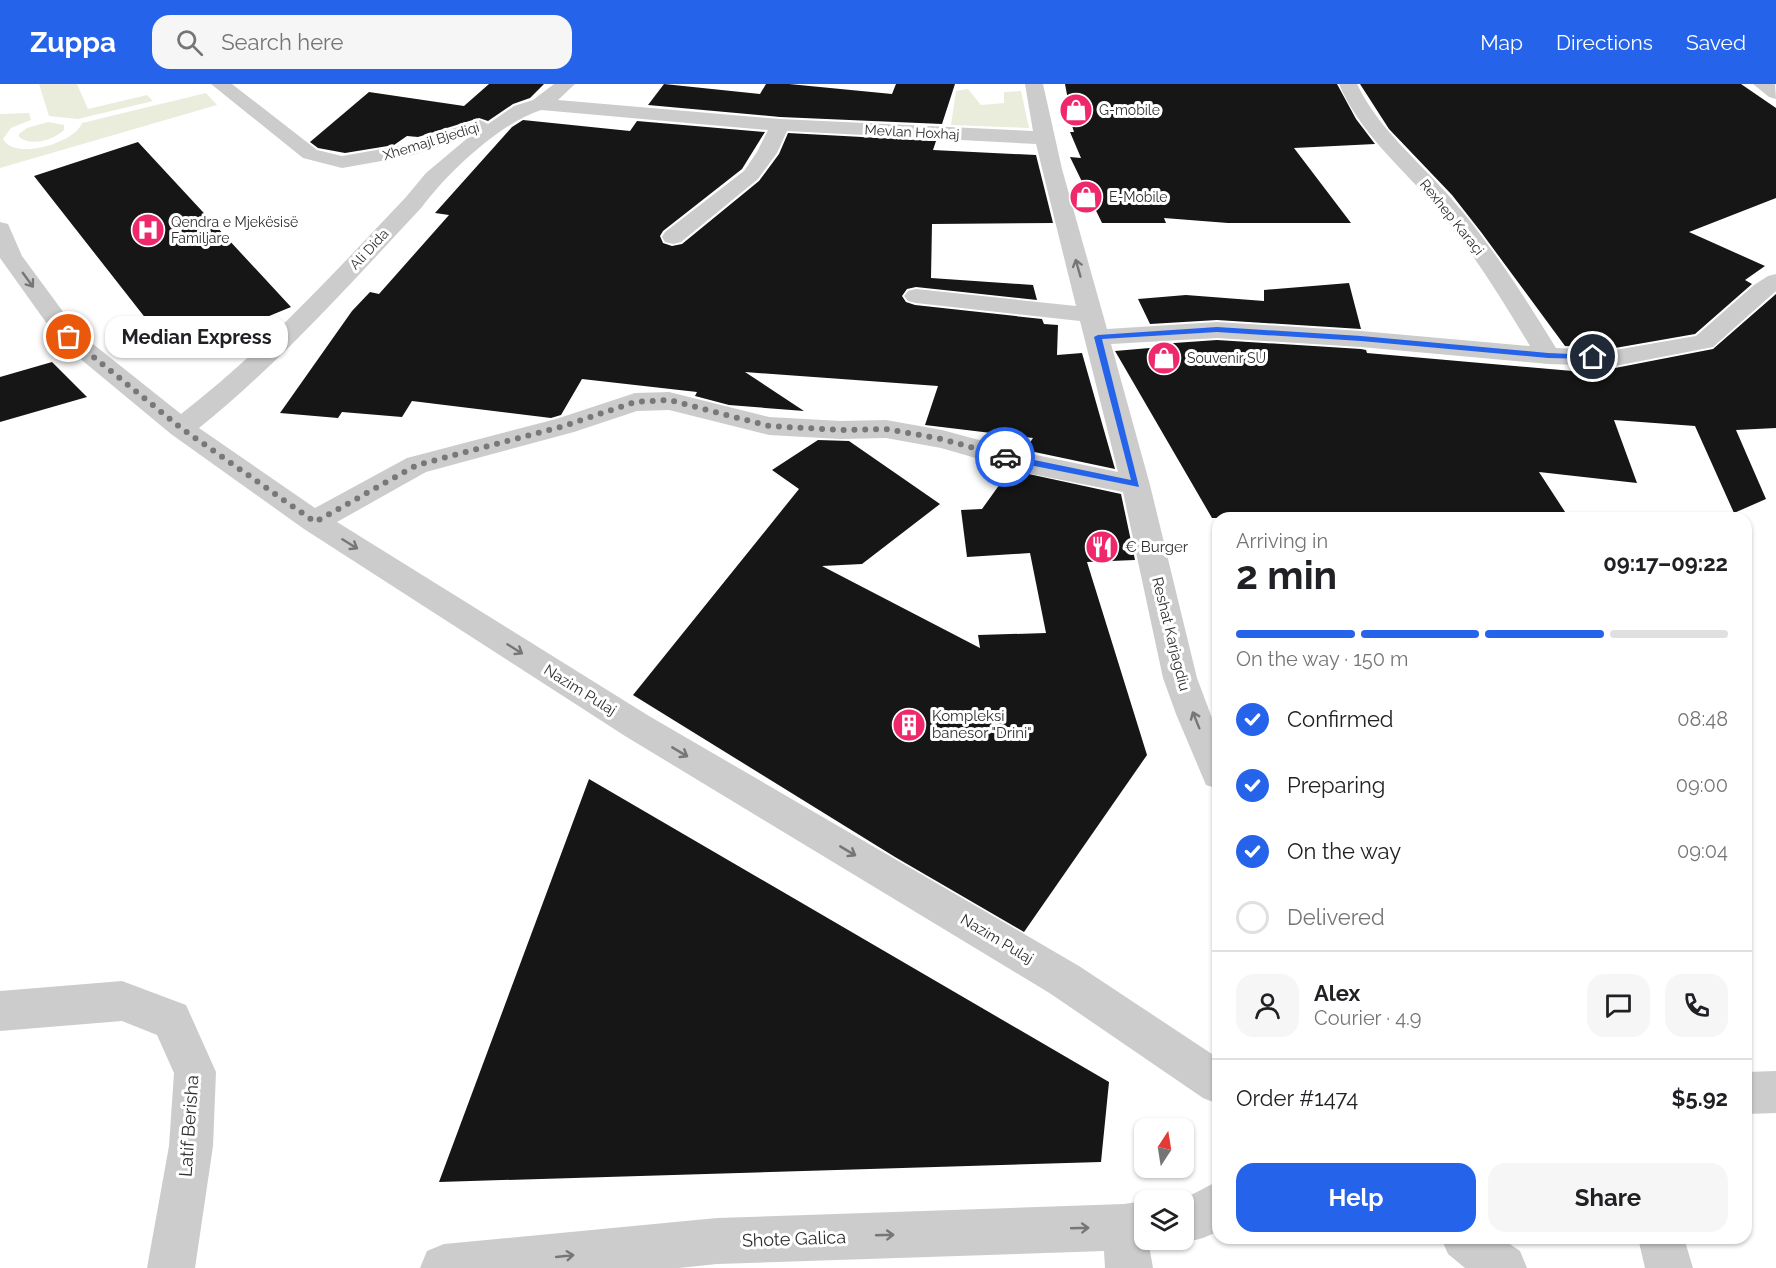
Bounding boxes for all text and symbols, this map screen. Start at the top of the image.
search box [152,15,572,69]
text: Zuppa [30,26,116,59]
icon: search [173,26,206,59]
text: Search here [221,29,343,55]
text: Map [1480,30,1523,55]
text: Directions [1556,30,1653,55]
text: Saved [1686,30,1746,55]
shop icon: G-mobile [1058,92,1094,128]
place label: G-mobile [1099,102,1160,118]
street label: Xhemajl Bjediqi [381,119,481,163]
street label: Mevlan Hoxhaj [864,122,960,142]
street label: Rexhep Karaçi [1417,176,1487,258]
shop icon: E-Mobile [1068,179,1104,215]
place label: E-Mobile [1109,189,1168,205]
hospital icon: Qendra e Mjekësisë Familjare [130,212,166,248]
place label: Qendra e Mjekësisë Familjare [171,214,298,246]
street label: Ali Dida [346,226,392,272]
one-way arrow [1072,259,1083,278]
one-way arrow [22,272,34,288]
pin [43,311,94,362]
callout: Median Express [105,316,288,358]
icon: bag [52,320,85,353]
text: Median Express [121,325,272,349]
pin [1567,331,1618,382]
shop icon: Souvenir SU [1146,340,1182,376]
icon: home [1576,340,1609,373]
place label: Souvenir SU [1187,350,1266,366]
courier [975,427,1035,487]
icon: car [989,441,1022,474]
restaurant icon: € Burger [1084,529,1120,565]
text: Arriving in [1236,529,1328,553]
place label: € Burger [1125,538,1189,556]
one-way arrow [341,539,358,551]
text: 09:17–09:22 [1603,550,1728,576]
text: 2 min [1236,552,1337,598]
street label: Reshat Karjagdiu [1148,575,1194,693]
one-way arrow [506,643,523,655]
text: On the way · 150 m [1236,647,1408,671]
street label: Nazim Pulaj [541,661,619,719]
icon: check [1236,703,1269,736]
text: Confirmed [1287,706,1394,732]
building icon: Kompleksi banesor "Drini" [891,707,927,743]
place label: Kompleksi banesor "Drini" [932,707,1032,742]
text: 08:48 [1677,707,1728,731]
one-way arrow [1190,711,1201,730]
one-way arrow [671,746,688,758]
icon: check [1236,769,1269,802]
text: Preparing [1287,772,1385,798]
text: 09:00 [1676,773,1728,797]
icon: check [1236,835,1269,868]
text: On the way [1287,838,1401,864]
text: 09:04 [1677,839,1728,863]
one-way arrow [839,845,856,857]
text: Delivered [1287,904,1385,930]
street label: Nazim Pulaj [957,910,1037,968]
button: person [1236,974,1299,1037]
button: chat [1587,974,1650,1037]
button: phone [1665,974,1728,1037]
text: Alex [1314,980,1360,1006]
text: Courier · 4.9 [1314,1006,1422,1030]
street label: Latif Berisha [174,1074,203,1178]
text: Order #1474 [1236,1085,1358,1111]
text: $5.92 [1672,1085,1728,1111]
north arrow [1134,1118,1194,1178]
map controls [1134,1118,1194,1250]
button: Help [1236,1163,1476,1232]
button: Share [1488,1163,1728,1232]
button: layers [1134,1190,1194,1250]
one-way arrow [1069,1223,1089,1234]
street label: Shote Galica [742,1226,846,1251]
one-way arrow [874,1230,894,1241]
one-way arrow [554,1250,574,1261]

